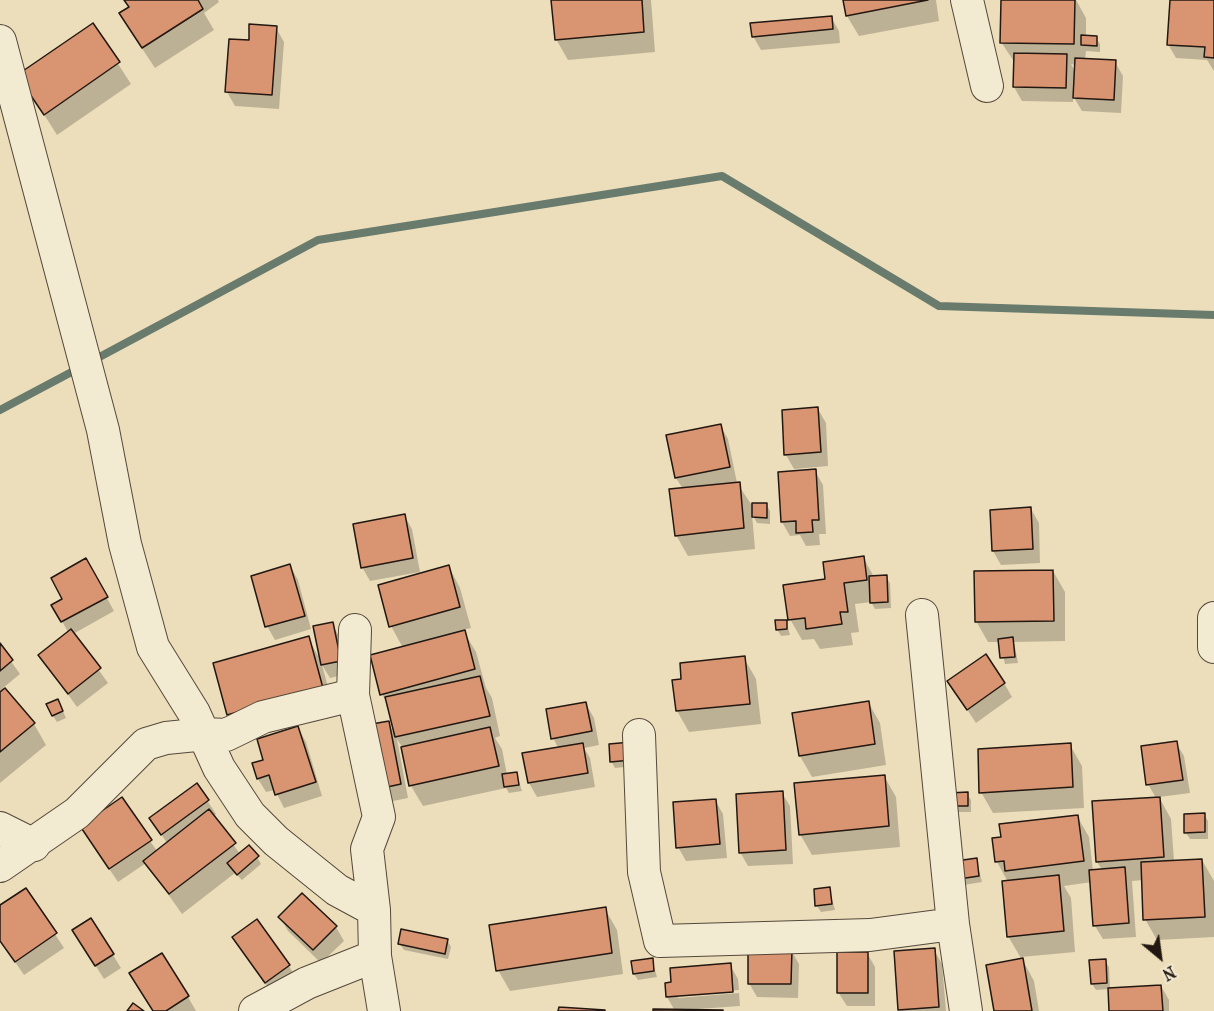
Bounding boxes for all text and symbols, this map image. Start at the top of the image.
north arrow [1130,927,1190,987]
text: N [1159,962,1179,984]

